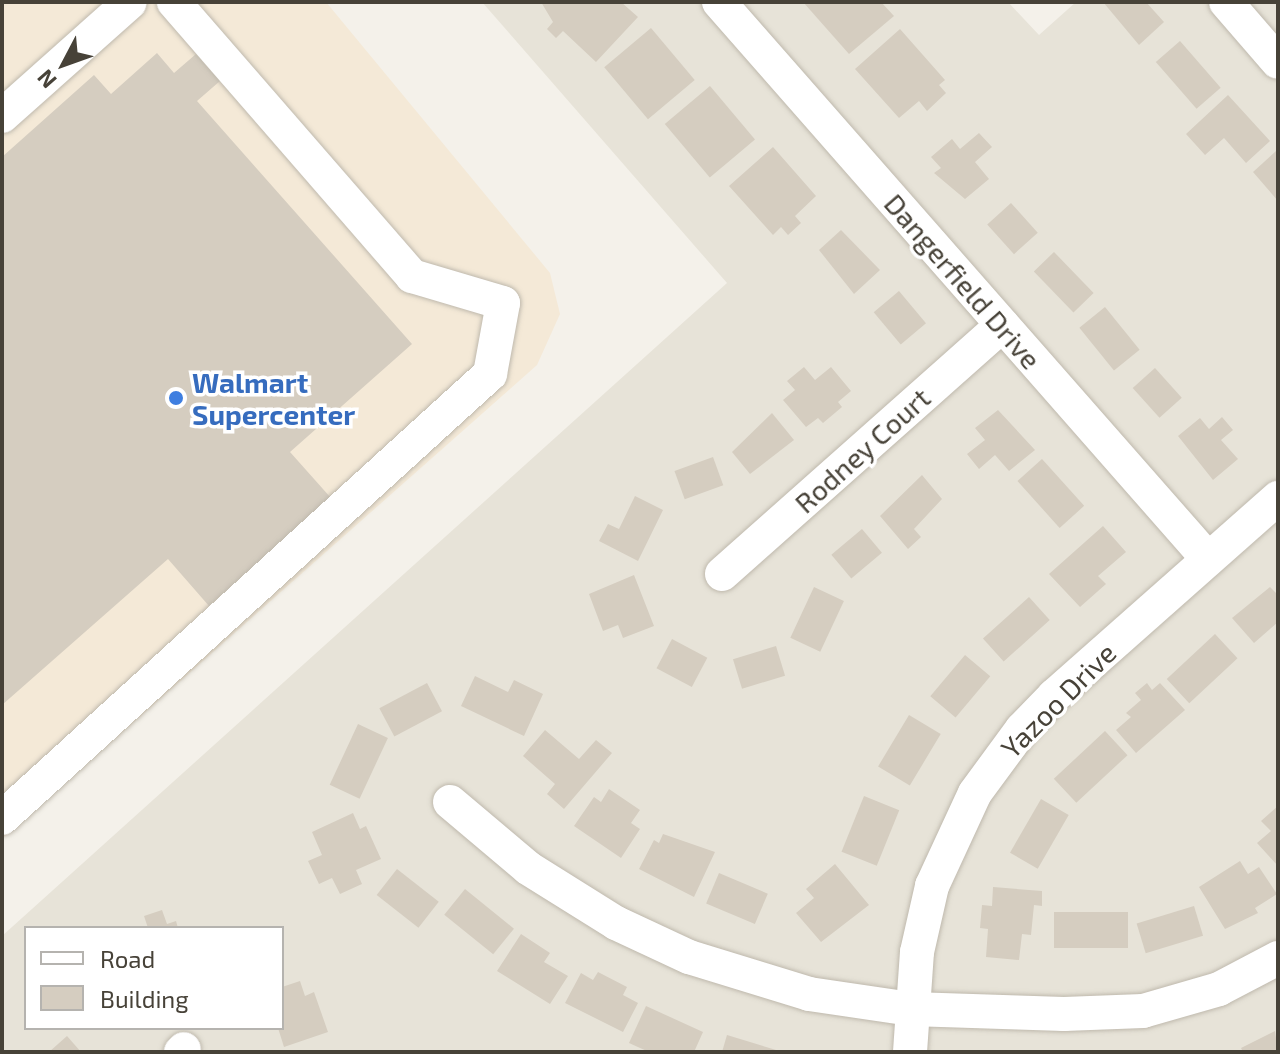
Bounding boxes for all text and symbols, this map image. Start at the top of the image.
north arrow [24,24,104,104]
text: N [31,65,61,94]
street label: Dangerfield Drive [878,187,1048,375]
place label: Walmart Supercenter [192,365,355,431]
street label: Rodney Court [787,380,937,520]
marker: Walmart Supercenter [167,389,185,407]
street label: Yazoo Drive [994,636,1122,764]
legend [24,926,284,1030]
text: Road [100,944,155,973]
text: Building [100,984,189,1013]

